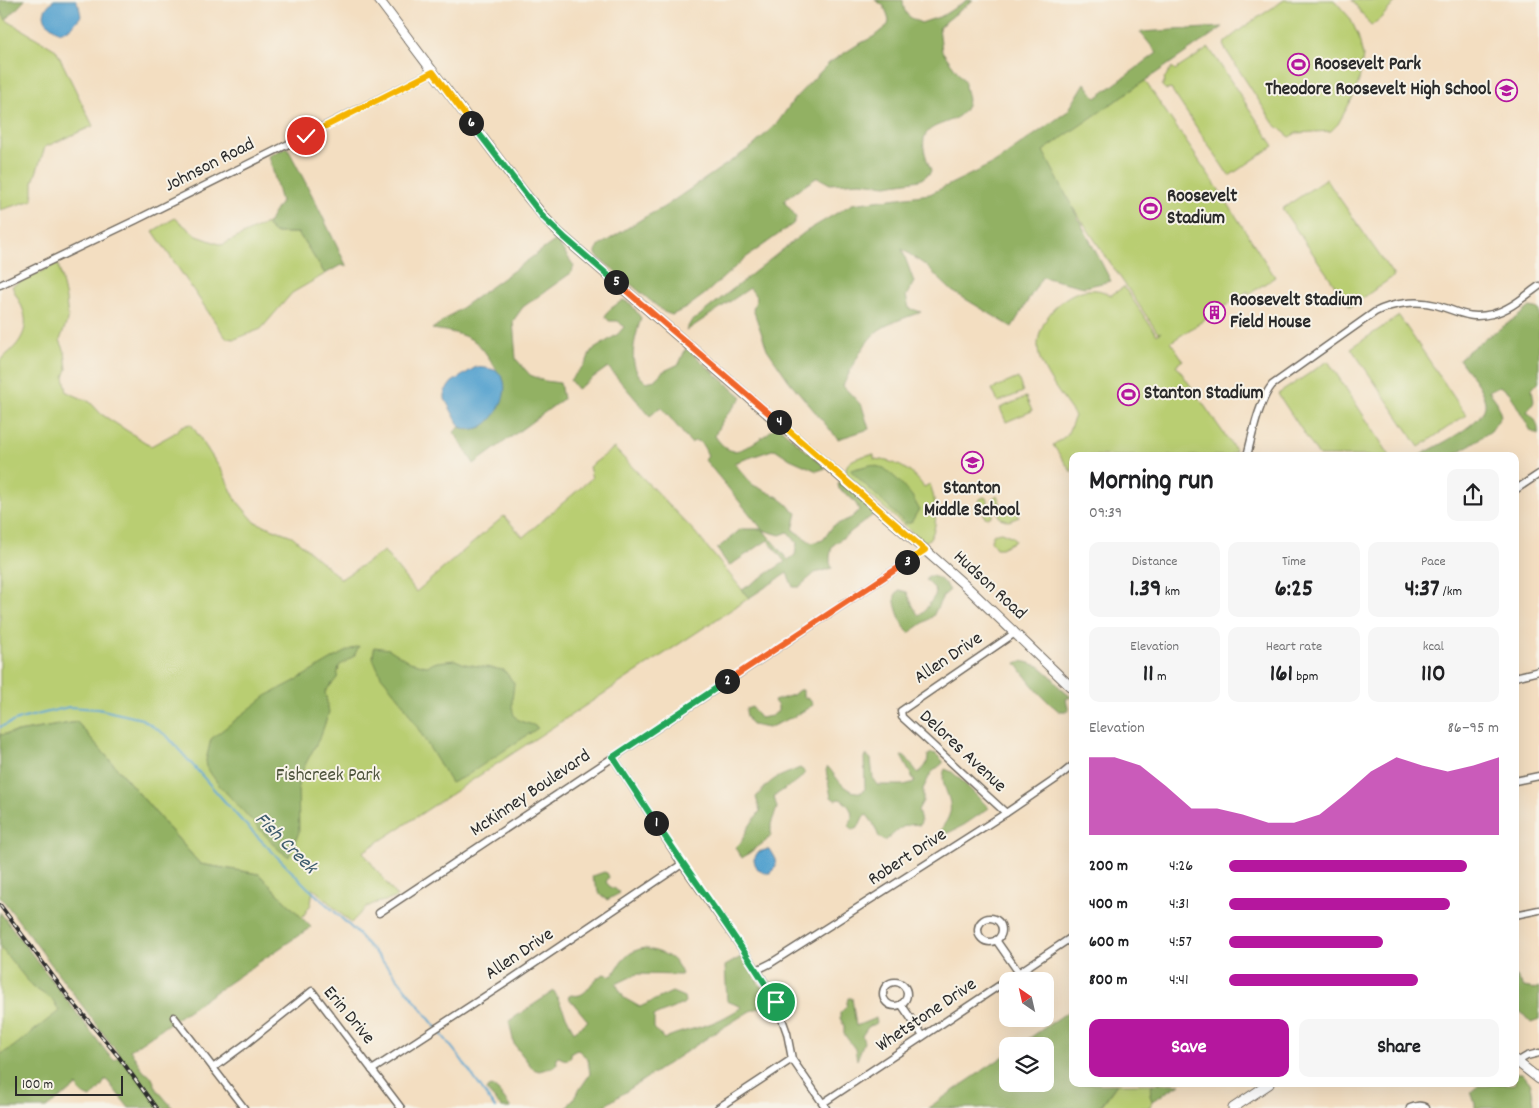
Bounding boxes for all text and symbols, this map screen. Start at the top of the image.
place label: Roosevelt Park [1314,52,1421,79]
sports icon: Roosevelt Park [1286,53,1310,77]
place label: Theodore Roosevelt High School [1265,77,1491,104]
school or university icon: Theodore Roosevelt High School [1495,78,1519,102]
pin: 6 [458,110,484,136]
text: 6 [468,113,475,133]
pin [285,115,327,157]
icon: check [292,122,320,150]
street label: Johnson Road [160,132,260,200]
place label: Roosevelt Stadium [1167,184,1237,233]
sports icon: Roosevelt Stadium [1139,196,1163,220]
pin: 5 [604,270,628,294]
text: 5 [613,272,620,292]
place label: Roosevelt Stadium Field House [1230,288,1363,337]
building icon: Roosevelt Stadium Field House [1202,300,1226,324]
place label: Stanton Stadium [1144,381,1264,408]
sports icon: Stanton Stadium [1116,382,1140,406]
pin: 4 [766,410,792,434]
text: 4 [777,412,782,432]
school or university icon: Stanton Middle School [960,451,984,475]
text: Morning run [1089,463,1213,503]
button: share [1447,469,1499,521]
place label: Stanton Middle School [924,476,1020,525]
text: 09:39 [1089,502,1122,525]
street label: Hudson Road [946,545,1032,627]
pin: 3 [894,550,920,574]
text: 3 [904,552,911,572]
text: Distance [1132,552,1178,572]
text: Time [1282,552,1306,572]
text: Pace [1421,552,1446,572]
text: 1.39 [1129,572,1161,608]
text: 6:25 [1275,572,1313,608]
text: 4:37 [1404,572,1440,608]
text: km [1161,582,1180,602]
text: /km [1440,582,1462,602]
street label: Allen Drive [909,626,989,692]
text: Elevation [1130,637,1179,657]
text: Heart rate [1266,637,1322,657]
text: kcal [1423,637,1444,657]
text: 11 [1143,657,1154,693]
text: 161 [1270,657,1293,693]
text: 110 [1421,657,1446,693]
text: m [1154,667,1167,687]
text: bpm [1293,667,1318,687]
pin: 2 [714,668,740,694]
text: 2 [724,671,731,691]
street label: Delores Avenue [912,704,1012,800]
text: Elevation [1089,717,1145,740]
text: 86–95 m [1447,717,1499,740]
street label: McKinney Boulevard [465,744,597,844]
park label: Fishcreek Park [276,763,380,790]
water label: Fish Creek [248,807,324,883]
pin: 1 [644,810,668,836]
text: 1 [655,813,658,833]
street label: Robert Drive [863,822,953,894]
text: 200 m [1089,855,1128,878]
text: 4:26 [1169,855,1193,878]
text: 400 m [1089,893,1128,916]
text: 4:31 [1169,893,1189,916]
street label: Allen Drive [480,922,560,988]
text: 600 m [1089,931,1129,954]
text: 4:57 [1169,931,1192,954]
text: 800 m [1089,969,1128,992]
text: 4:41 [1169,969,1188,992]
street label: Whetstone Drive [871,972,983,1060]
north arrow [999,972,1054,1028]
map controls [999,972,1054,1092]
street label: Erin Drive [316,981,380,1051]
pin [755,981,797,1023]
icon: arrive [762,988,790,1016]
button: Save [1089,1019,1289,1077]
button: Share [1299,1019,1499,1077]
button: layers [999,1037,1054,1092]
scale bar [15,1073,122,1096]
text: 100 m [22,1075,53,1095]

